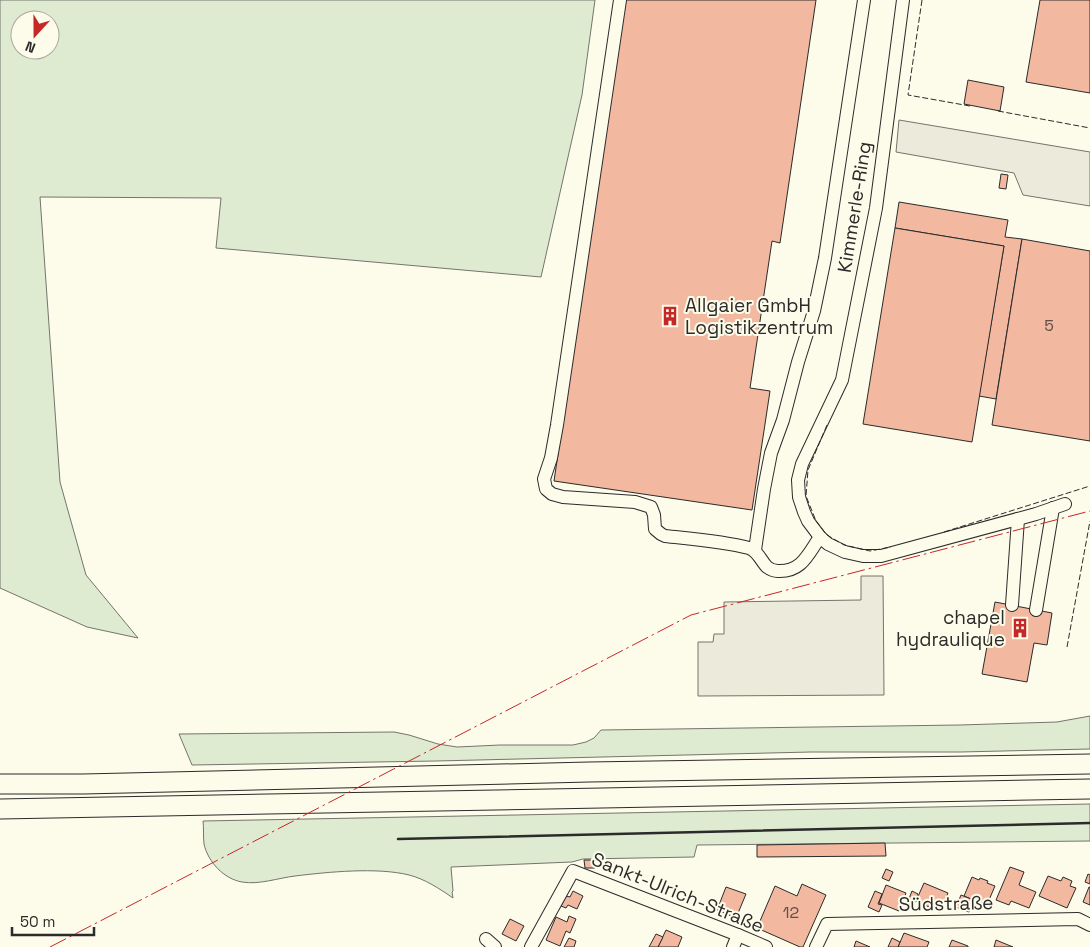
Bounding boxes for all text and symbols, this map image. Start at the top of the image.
north arrow [10,10,60,60]
text: N [23,37,38,57]
street label: Kimmerle-Ring [832,140,877,274]
place label: Allgaier GmbH Logistikzentrum [685,293,833,340]
building icon: Allgaier GmbH Logistikzentrum [659,305,681,327]
house number: 5 [1044,315,1054,336]
place label: chapel hydraulique [896,605,1005,652]
building icon: chapel hydraulique [1009,617,1031,639]
street label: Sankt-Ulrich-Straße [588,846,768,938]
street label: Südstraße [898,890,994,917]
house number: 12 [783,902,799,923]
scale bar [12,904,95,936]
text: 50 m [20,912,55,931]

